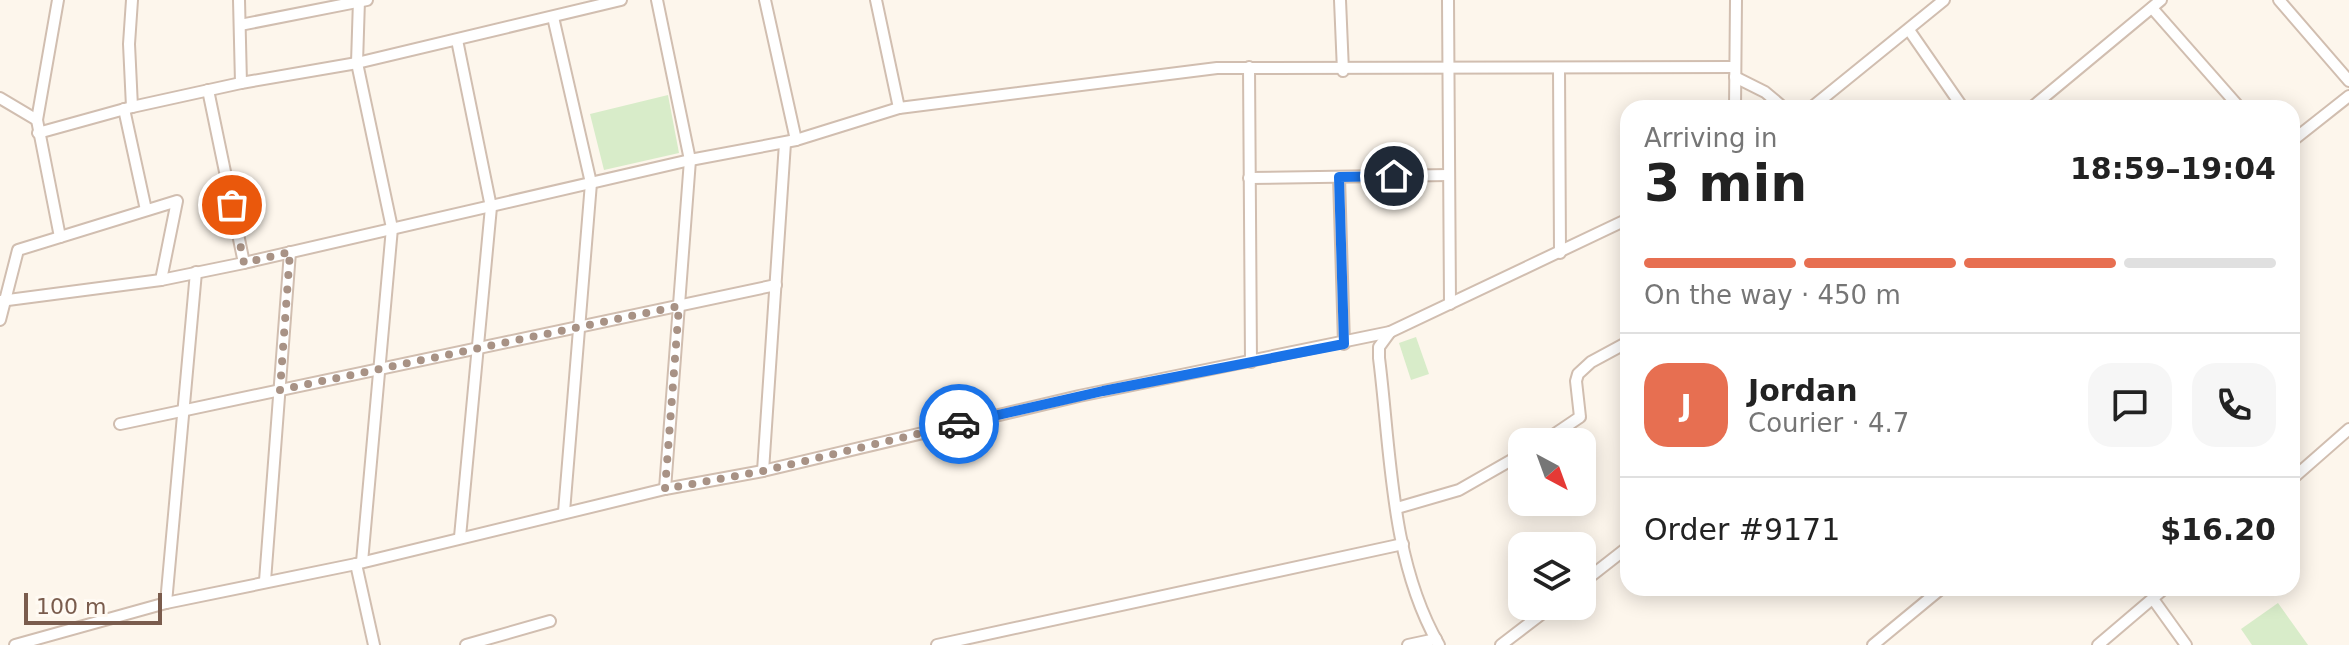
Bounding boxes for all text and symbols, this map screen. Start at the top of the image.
text: Arriving in [1644,123,1778,153]
pin [1360,142,1428,210]
text: 18:59–19:04 [2070,151,2276,186]
text: 3 min [1644,153,1807,213]
icon: home [1372,154,1416,198]
pin [198,171,266,239]
icon: bag [210,183,254,227]
text: On the way · 450 m [1644,280,1901,310]
button: chat [2088,363,2172,447]
button: phone [2192,363,2276,447]
text: Jordan [1748,373,1858,408]
courier [919,384,999,464]
text: J [1680,388,1692,423]
icon: car [937,402,981,446]
text: Courier · 4.7 [1748,408,1909,438]
north arrow [1508,428,1596,516]
map controls [1508,428,1596,620]
text: Order #9171 [1644,512,1840,547]
text: $16.20 [2160,512,2276,547]
button: layers [1508,532,1596,620]
scale bar [24,589,162,625]
text: 100 m [36,594,106,619]

